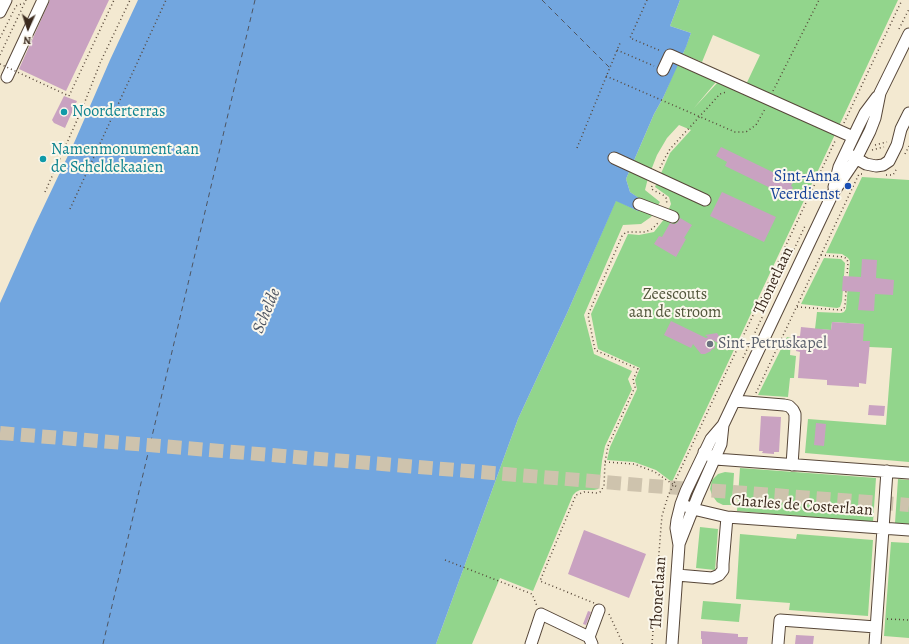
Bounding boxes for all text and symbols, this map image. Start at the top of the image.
north arrow [8,8,48,48]
text: N [23,33,32,48]
place label: Noorderterras [72,102,165,122]
marker: Noorderterras [59,107,69,117]
place label: Namenmonument aan de Scheldekaaien [51,140,199,178]
marker: Namenmonument aan de Scheldekaaien [38,154,48,164]
place label: Sint-Anna Veerdienst [770,167,840,205]
marker: Sint-Anna Veerdienst [843,181,853,191]
street label: Thonetlaan [750,244,798,318]
water label: Schelde [248,285,286,337]
park label: Zeescouts aan de stroom [629,285,721,323]
place label: Sint-Petruskapel [718,334,827,354]
marker: Sint-Petruskapel [705,339,715,349]
street label: Charles de Costerlaan [731,491,873,521]
street label: Thonetlaan [647,556,671,630]

